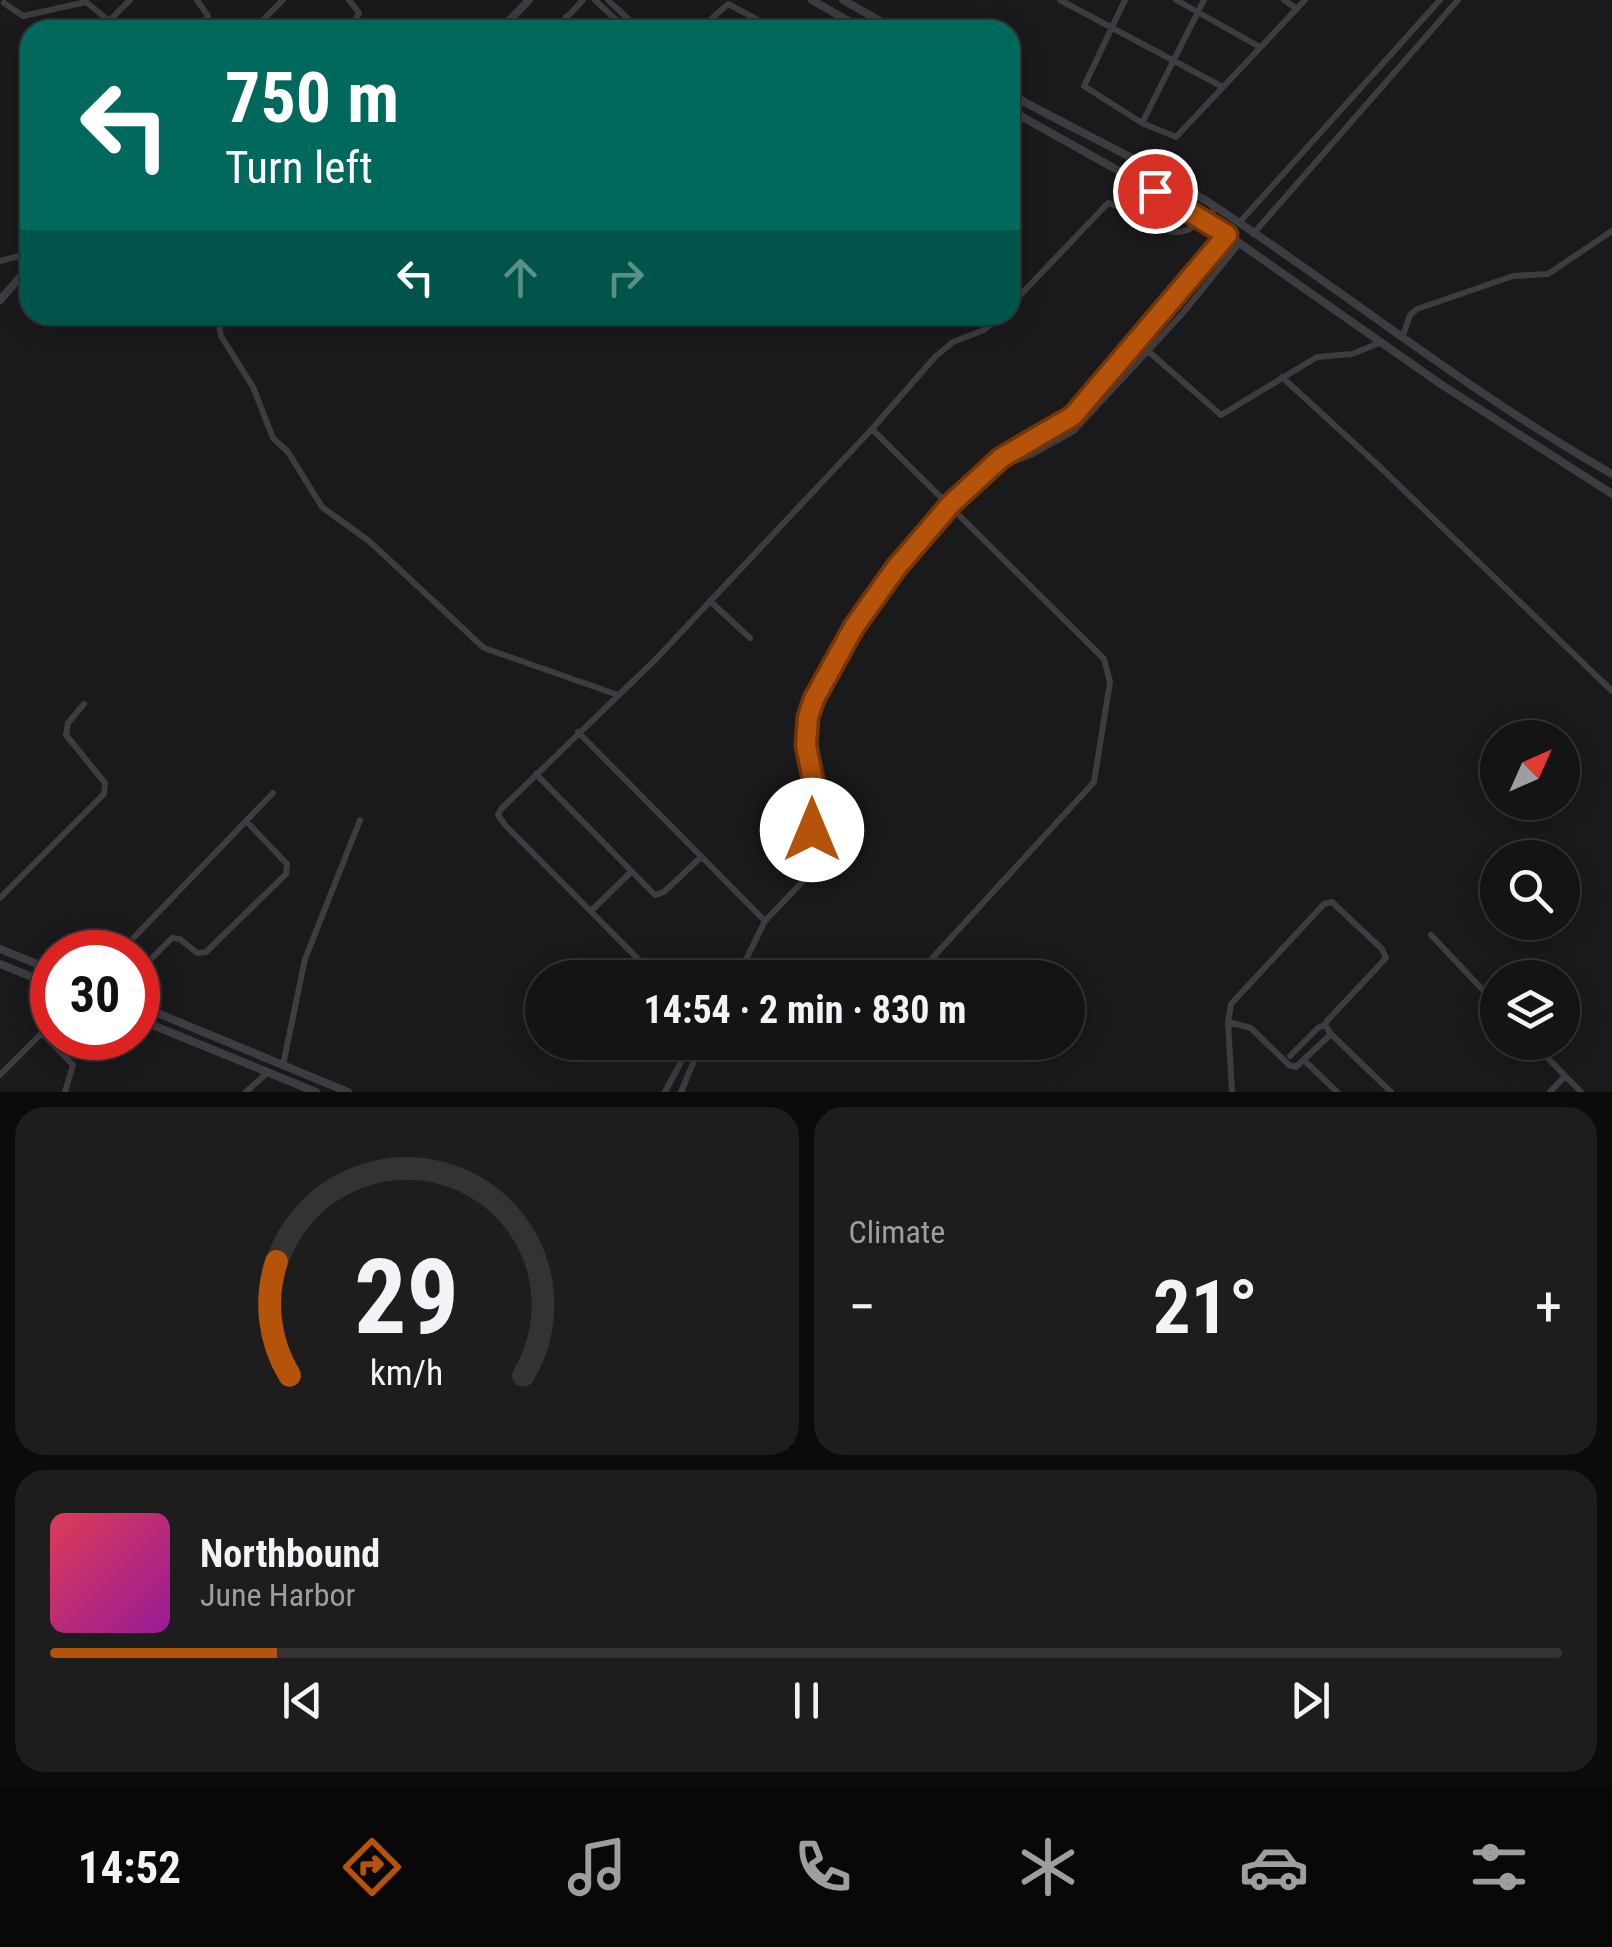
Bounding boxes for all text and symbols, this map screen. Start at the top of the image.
text: 750 m [225,57,399,139]
icon: left [60,60,190,190]
text: Turn left [225,141,373,194]
pin [1113,149,1198,234]
icon: arrive [1128,164,1183,219]
icon: left [388,250,443,305]
icon: ahead [493,250,548,305]
icon: right [598,250,653,305]
north arrow [1480,720,1580,820]
map controls [1480,720,1580,1060]
position arrow [760,778,864,882]
button: search [1480,840,1580,940]
speed limit sign: 30 [30,930,160,1060]
button: layers [1480,960,1580,1060]
text: 14:54 · 2 min · 830 m [644,988,966,1032]
text: Climate [849,1213,945,1251]
text: 29 [354,1237,459,1358]
text: 21° [1153,1263,1258,1351]
text: − [849,1275,876,1339]
text: + [1535,1275,1562,1339]
text: km/h [370,1352,444,1394]
text: Northbound [200,1532,380,1576]
text: June Harbor [200,1576,355,1614]
icon: previous [275,1673,330,1728]
icon: pause [779,1673,834,1728]
icon: next [1283,1673,1338,1728]
icon: directions [337,1832,407,1902]
icon: music [562,1832,632,1902]
icon: phone [788,1832,858,1902]
icon: climate [1013,1832,1083,1902]
icon: car [1239,1832,1309,1902]
icon: filters [1464,1832,1534,1902]
text: 14:52 [78,1841,181,1894]

